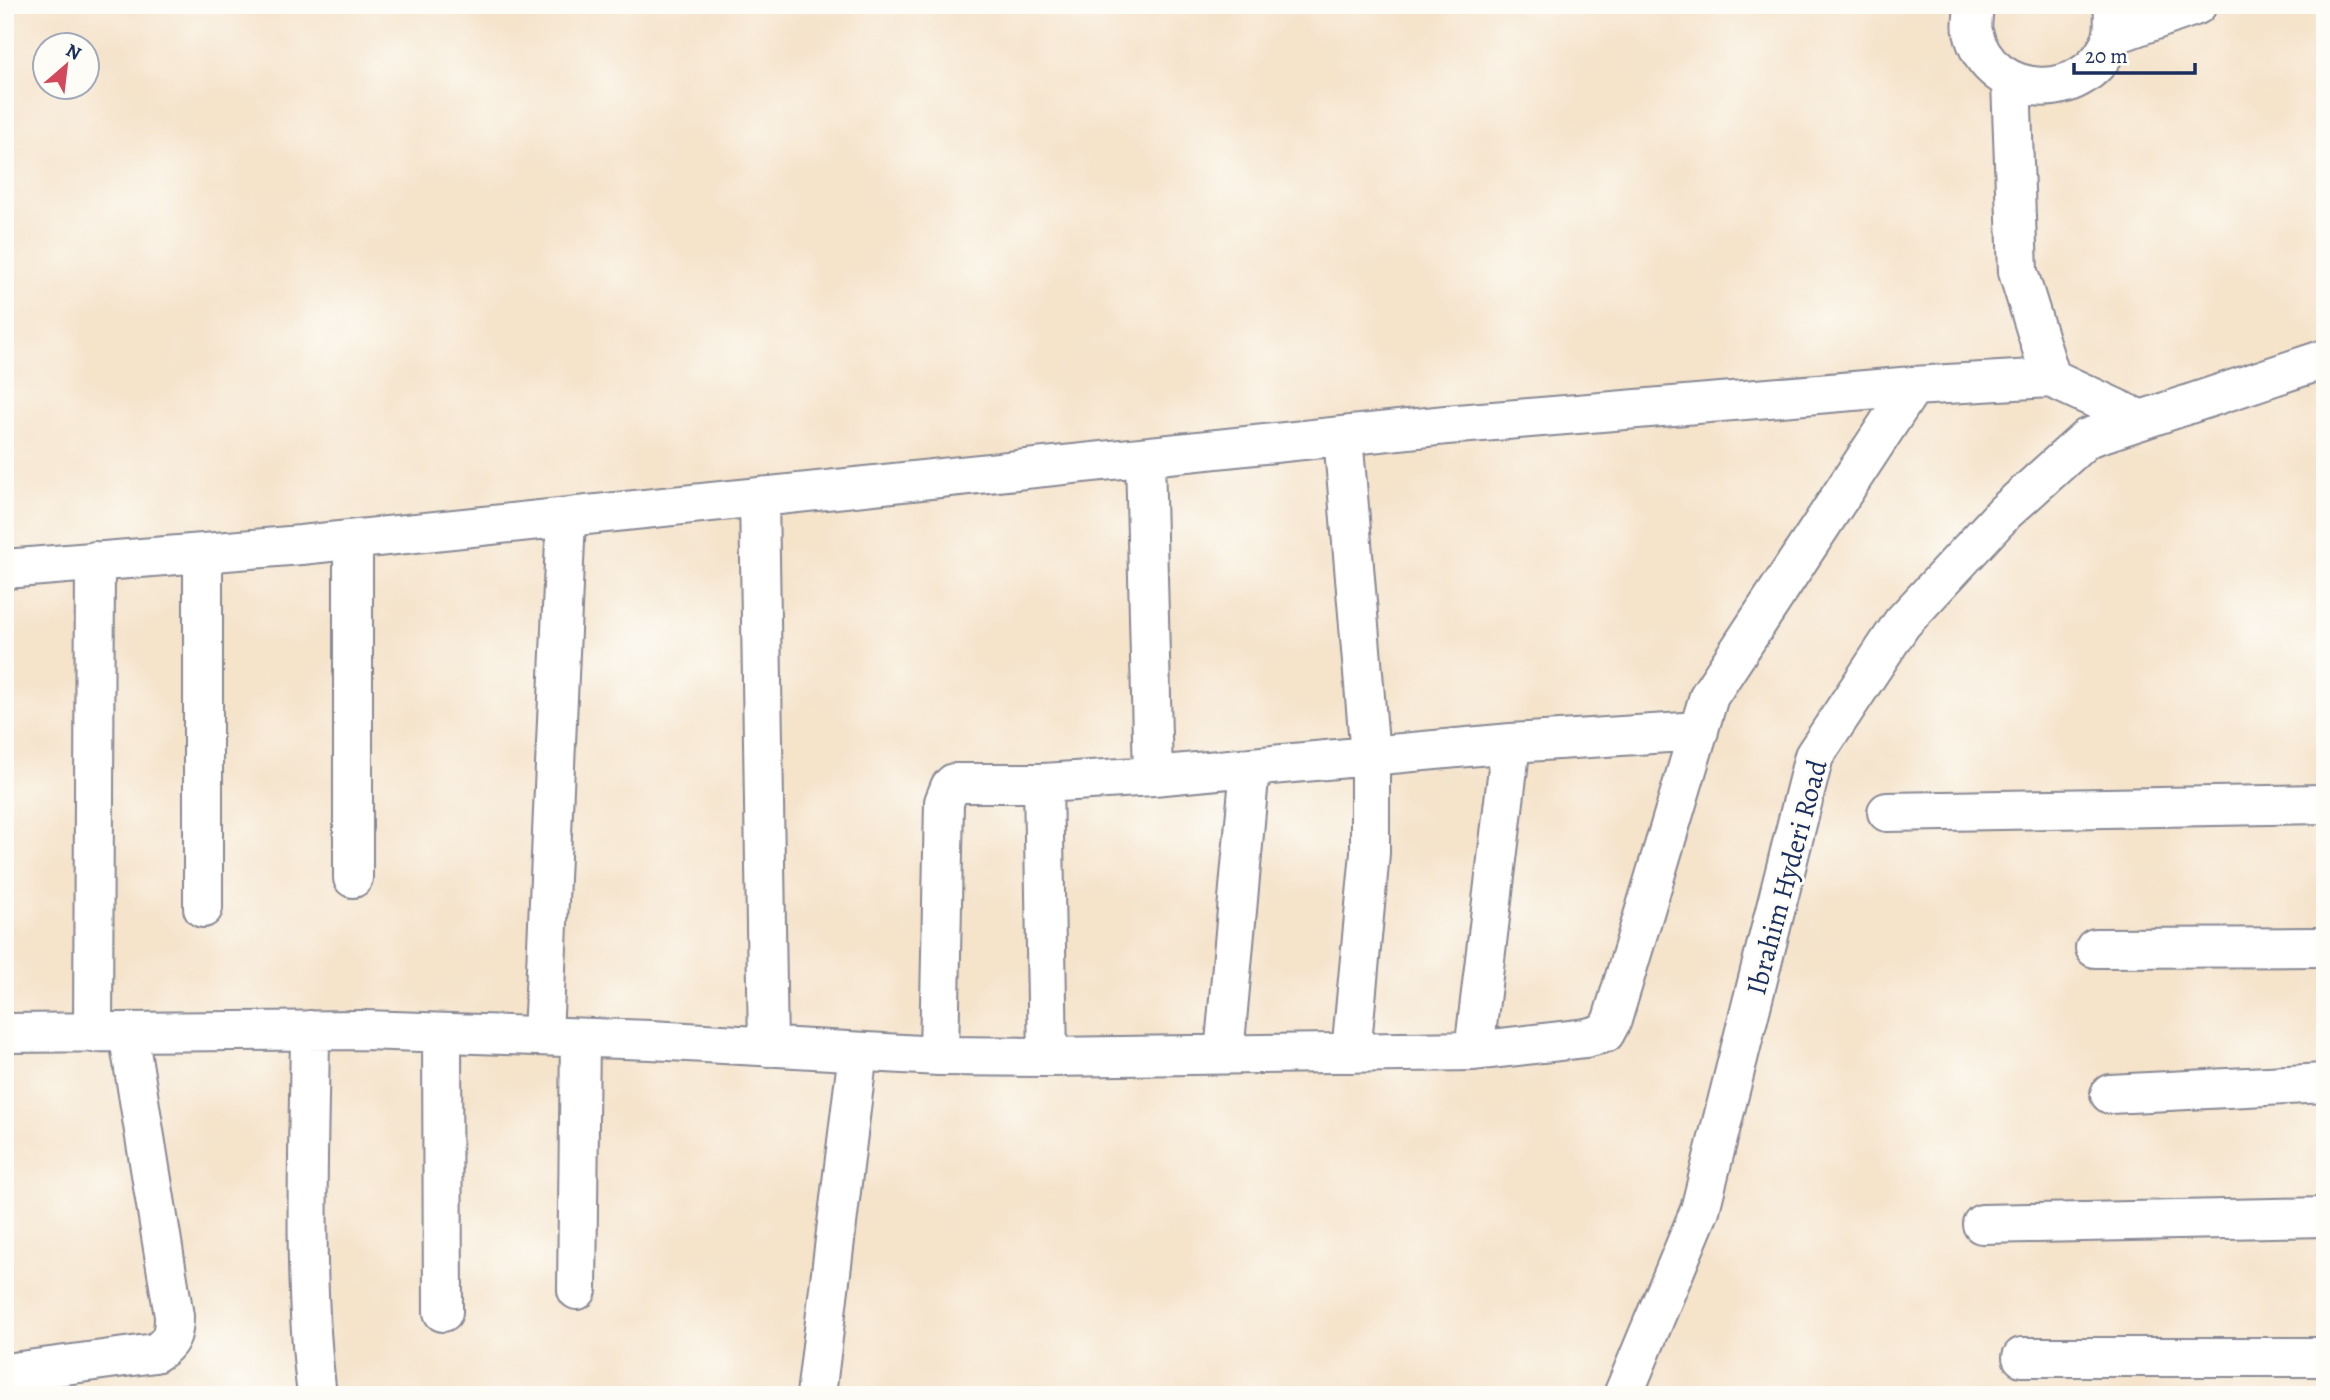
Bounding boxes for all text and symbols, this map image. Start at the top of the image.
north arrow [32,32,102,102]
scale bar [2074,32,2195,76]
text: N [61,37,86,67]
text: 20 m [2085,42,2128,70]
street label: Ibrahim Hyderi Road [1737,755,1837,999]

